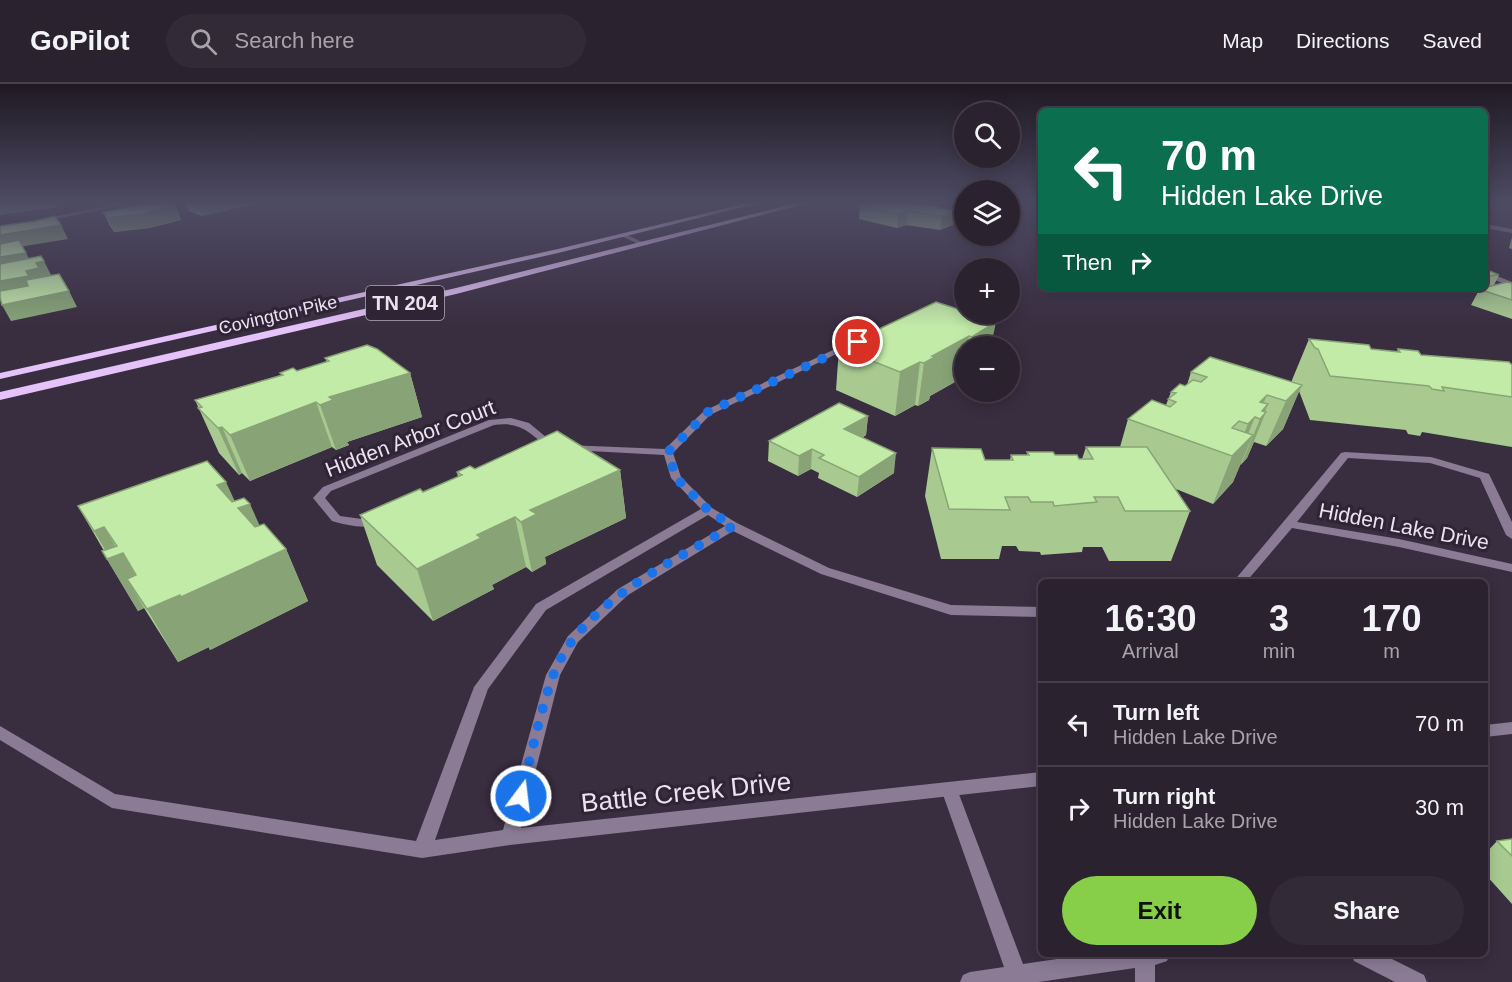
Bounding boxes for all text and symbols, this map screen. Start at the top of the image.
search box [166,14,586,68]
text: GoPilot [30,25,130,56]
icon: search [187,25,220,58]
text: Search here [235,28,354,53]
text: Map [1222,29,1263,52]
text: Directions [1296,29,1389,52]
text: Saved [1422,29,1482,52]
map controls [954,102,1020,402]
button: search [954,102,1020,168]
icon: left [1062,132,1140,210]
text: 70 m [1161,132,1257,179]
button: layers [954,180,1020,246]
text: Hidden Lake Drive [1161,181,1383,211]
icon: right [1124,246,1157,279]
text: Then [1062,250,1112,275]
button: + [954,258,1020,324]
road number: TN 204 [366,286,444,320]
street label: Covington Pike [217,292,339,338]
pin [832,316,883,367]
icon: arrive [841,325,874,358]
button: − [954,336,1020,402]
street label: Hidden Arbor Court [322,395,498,481]
street label: Hidden Lake Drive [1317,498,1491,554]
text: 16:30 [1104,598,1196,639]
text: 3 [1269,598,1289,639]
text: 170 [1361,598,1422,639]
text: Arrival [1122,640,1179,662]
text: min [1263,640,1295,662]
text: m [1383,640,1400,662]
text: Turn left [1113,700,1199,725]
icon: left [1062,708,1095,741]
text: 70 m [1415,711,1464,736]
text: Hidden Lake Drive [1113,726,1278,748]
position arrow [489,764,553,828]
street label: Battle Creek Drive [580,766,792,818]
text: Turn right [1113,784,1215,809]
icon: right [1062,792,1095,825]
text: 30 m [1415,795,1464,820]
text: Hidden Lake Drive [1113,810,1278,832]
button: Exit [1062,876,1257,945]
button: Share [1269,876,1464,945]

